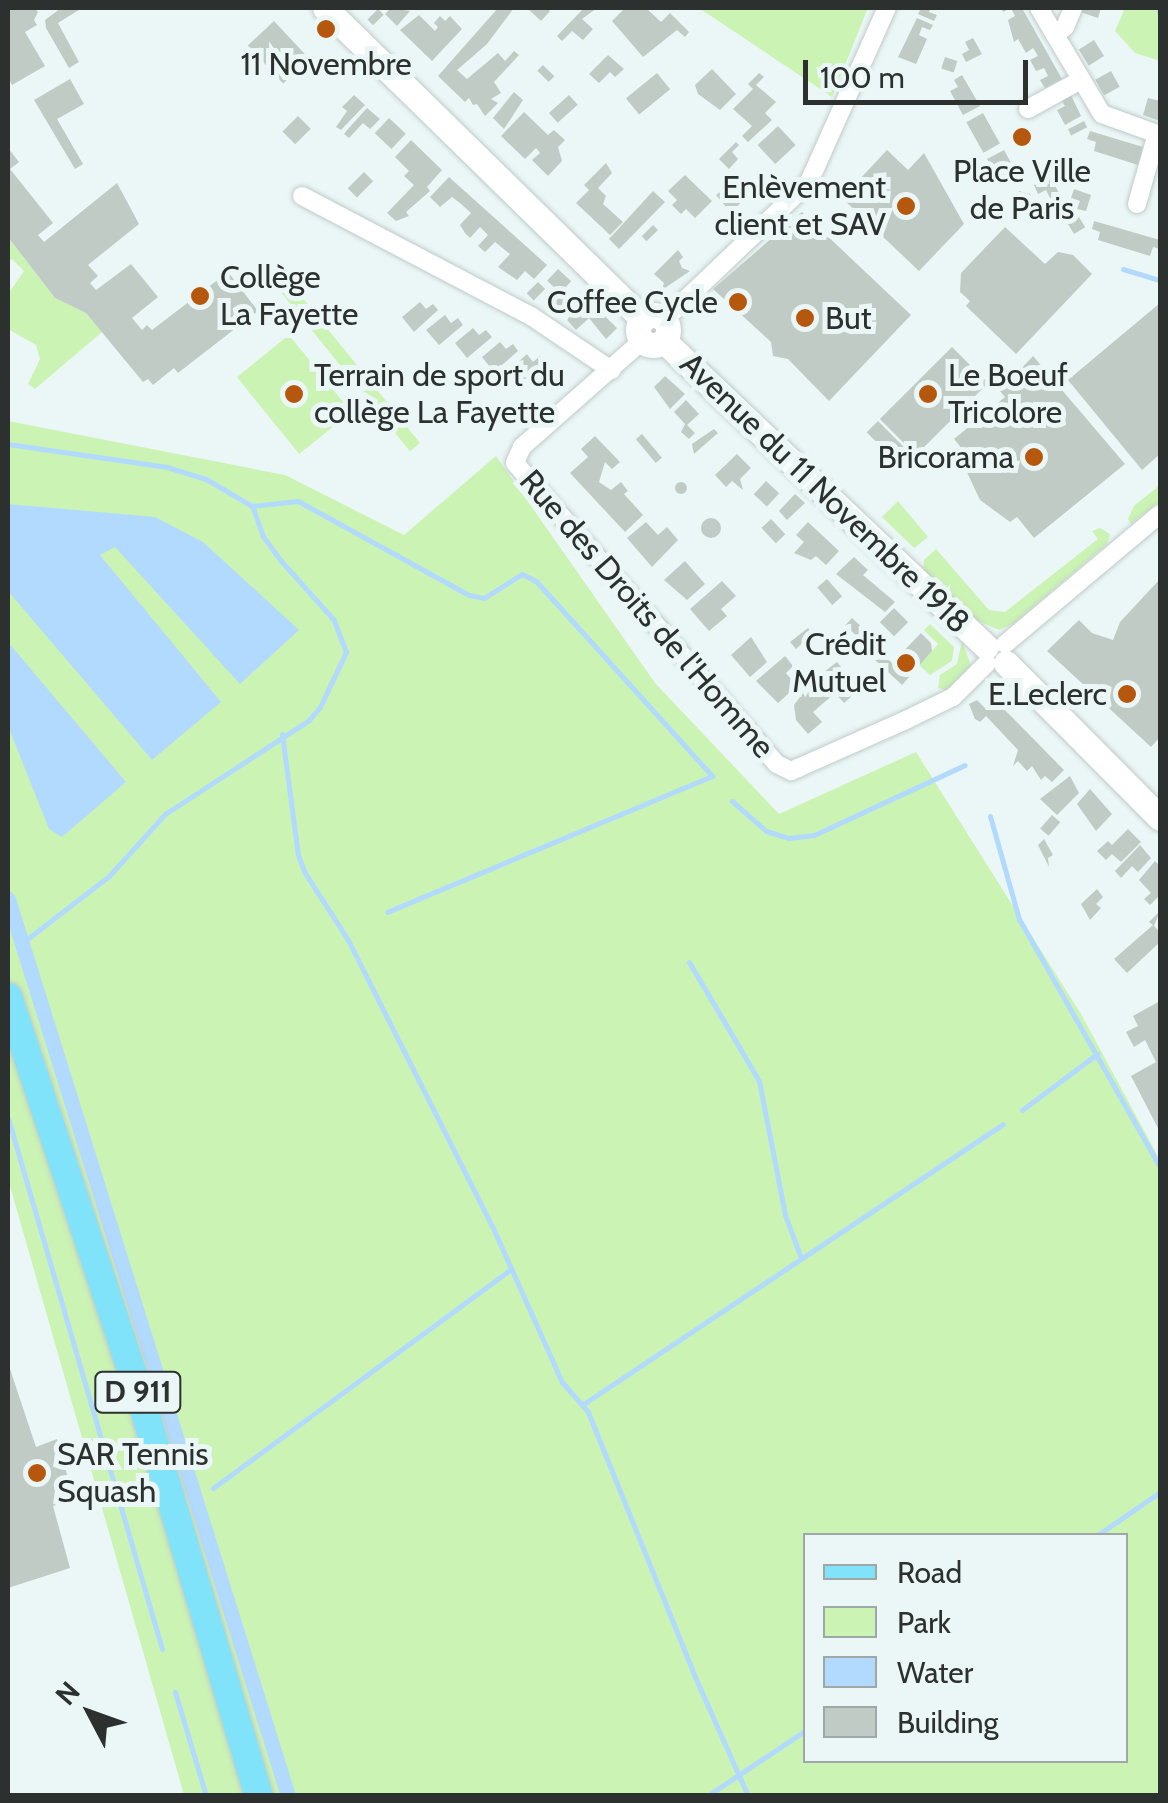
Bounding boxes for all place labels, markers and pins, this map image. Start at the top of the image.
marker: 11 Novembre [315,18,337,40]
place label: 11 Novembre [240,45,412,83]
marker: Place Ville de Paris [1011,126,1033,148]
place label: Place Ville de Paris [953,153,1091,228]
place label: Enlèvement client et SAV [714,169,886,244]
marker: Enlèvement client et SAV [895,195,917,217]
place label: Collège La Fayette [220,259,358,334]
place label: Coffee Cycle [547,283,718,321]
marker: Collège La Fayette [189,285,211,307]
marker: Coffee Cycle [727,291,749,313]
place label: But [825,299,871,337]
marker: But [794,307,816,329]
place label: Terrain de sport du collège La Fayette [314,357,565,432]
place label: Le Boeuf Tricolore [948,357,1068,432]
marker: Terrain de sport du collège La Fayette [283,383,305,405]
marker: Le Boeuf Tricolore [917,383,939,405]
place label: Bricorama [878,438,1014,476]
marker: Bricorama [1023,446,1045,468]
place label: Crédit Mutuel [792,626,886,701]
marker: Crédit Mutuel [895,652,917,674]
place label: E.Leclerc [988,675,1107,713]
marker: E.Leclerc [1116,683,1138,705]
place label: SAR Tennis Squash [57,1436,209,1511]
marker: SAR Tennis Squash [26,1462,48,1484]

